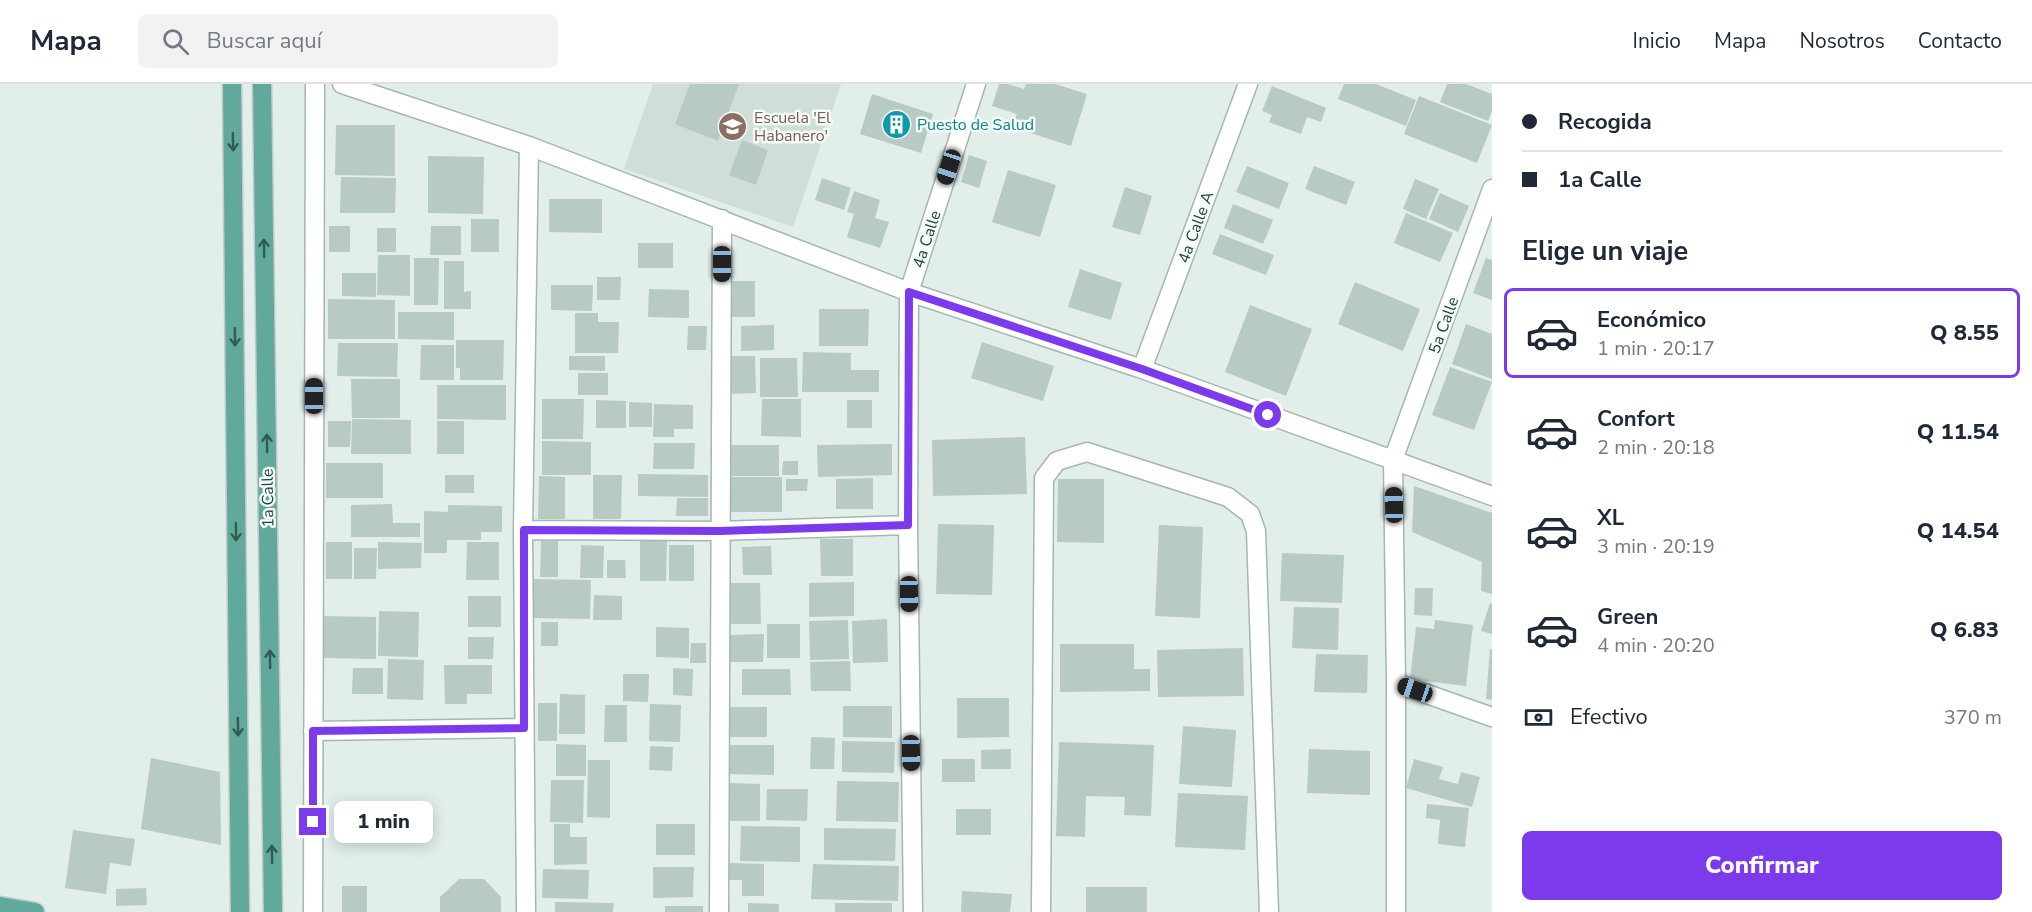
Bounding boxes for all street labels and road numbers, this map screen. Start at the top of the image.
street label: 4a Calle A [1173,188,1219,266]
street label: 4a Calle [907,208,947,271]
street label: 5a Calle [1423,294,1464,357]
street label: 1a Calle [256,468,280,528]

